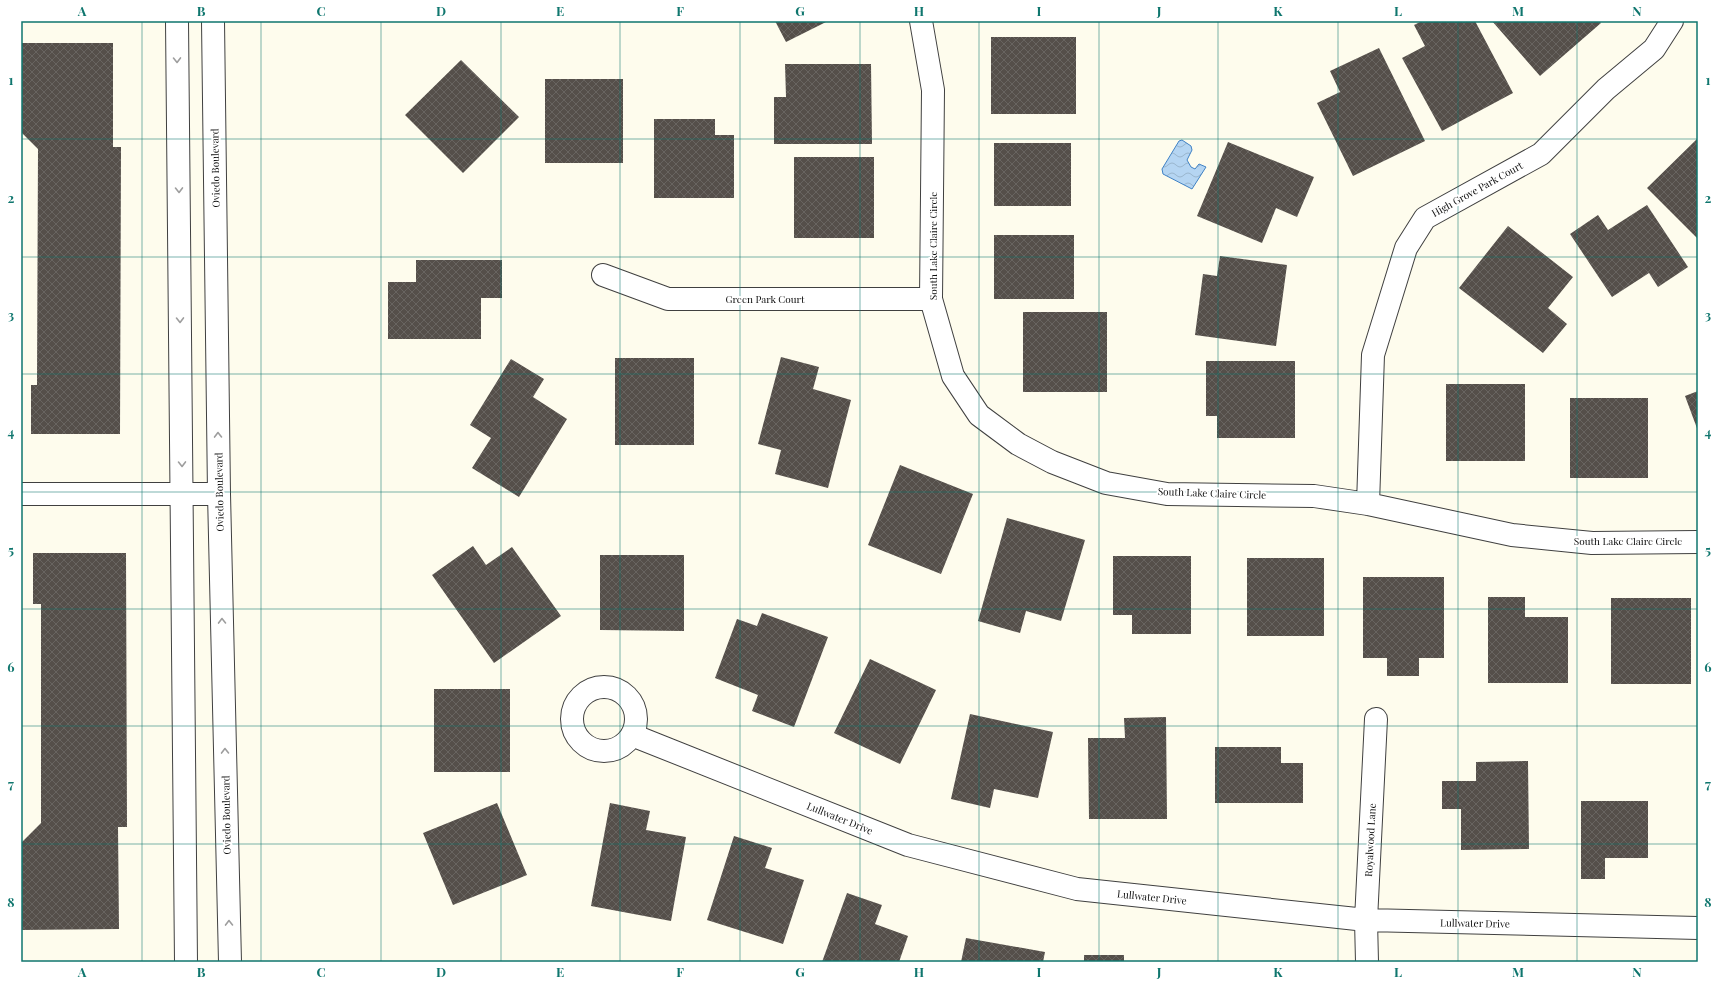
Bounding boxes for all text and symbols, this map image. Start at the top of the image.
text: A [77,2,87,19]
text: B [197,2,206,19]
text: C [316,2,326,19]
text: D [436,2,446,19]
text: E [556,2,564,19]
text: F [676,2,684,19]
text: G [795,2,805,19]
text: H [914,2,924,19]
text: I [1037,2,1042,19]
text: J [1156,2,1162,19]
text: K [1273,2,1283,19]
text: L [1394,2,1402,19]
text: M [1512,2,1524,19]
text: N [1632,2,1642,19]
one-way arrow [173,57,182,63]
text: 1 [9,71,14,88]
text: 1 [1706,71,1711,88]
street label: Oviedo Boulevard [207,128,223,208]
street label: High Grove Park Court [1429,158,1526,220]
one-way arrow [175,187,183,193]
text: 2 [8,189,15,206]
text: 2 [1705,189,1712,206]
street label: South Lake Claire Circle [926,192,940,300]
street label: Green Park Court [726,292,805,306]
text: 3 [8,306,14,323]
text: 3 [1705,306,1711,323]
one-way arrow [176,317,185,323]
text: 4 [8,423,15,440]
text: 4 [1705,423,1712,440]
one-way arrow [214,432,222,438]
street label: Oviedo Boulevard [211,452,227,532]
one-way arrow [178,461,186,467]
street label: South Lake Claire Circle [1158,484,1266,502]
street label: South Lake Claire Circle [1574,534,1682,548]
text: 5 [8,541,14,558]
text: 5 [1705,541,1711,558]
one-way arrow [218,618,226,624]
text: 6 [7,658,15,675]
text: 6 [1704,658,1712,675]
one-way arrow [221,748,229,754]
text: 7 [8,775,14,792]
street label: Oviedo Boulevard [218,775,234,855]
text: 7 [1705,775,1711,792]
street label: Lullwater Drive [805,798,875,838]
street label: Royalwood Lane [1361,803,1379,877]
street label: Lullwater Drive [1117,886,1187,908]
text: 8 [7,893,15,910]
text: 8 [1704,893,1712,910]
street label: Lullwater Drive [1440,915,1510,931]
one-way arrow [225,920,233,926]
text: A [77,963,87,980]
text: B [197,963,206,980]
text: C [316,963,326,980]
text: D [436,963,446,980]
text: E [556,963,564,980]
text: F [676,963,684,980]
text: G [795,963,805,980]
text: H [914,963,924,980]
text: I [1037,963,1042,980]
text: J [1156,963,1162,980]
text: K [1273,963,1283,980]
text: L [1394,963,1402,980]
text: M [1512,963,1524,980]
text: N [1632,963,1642,980]

